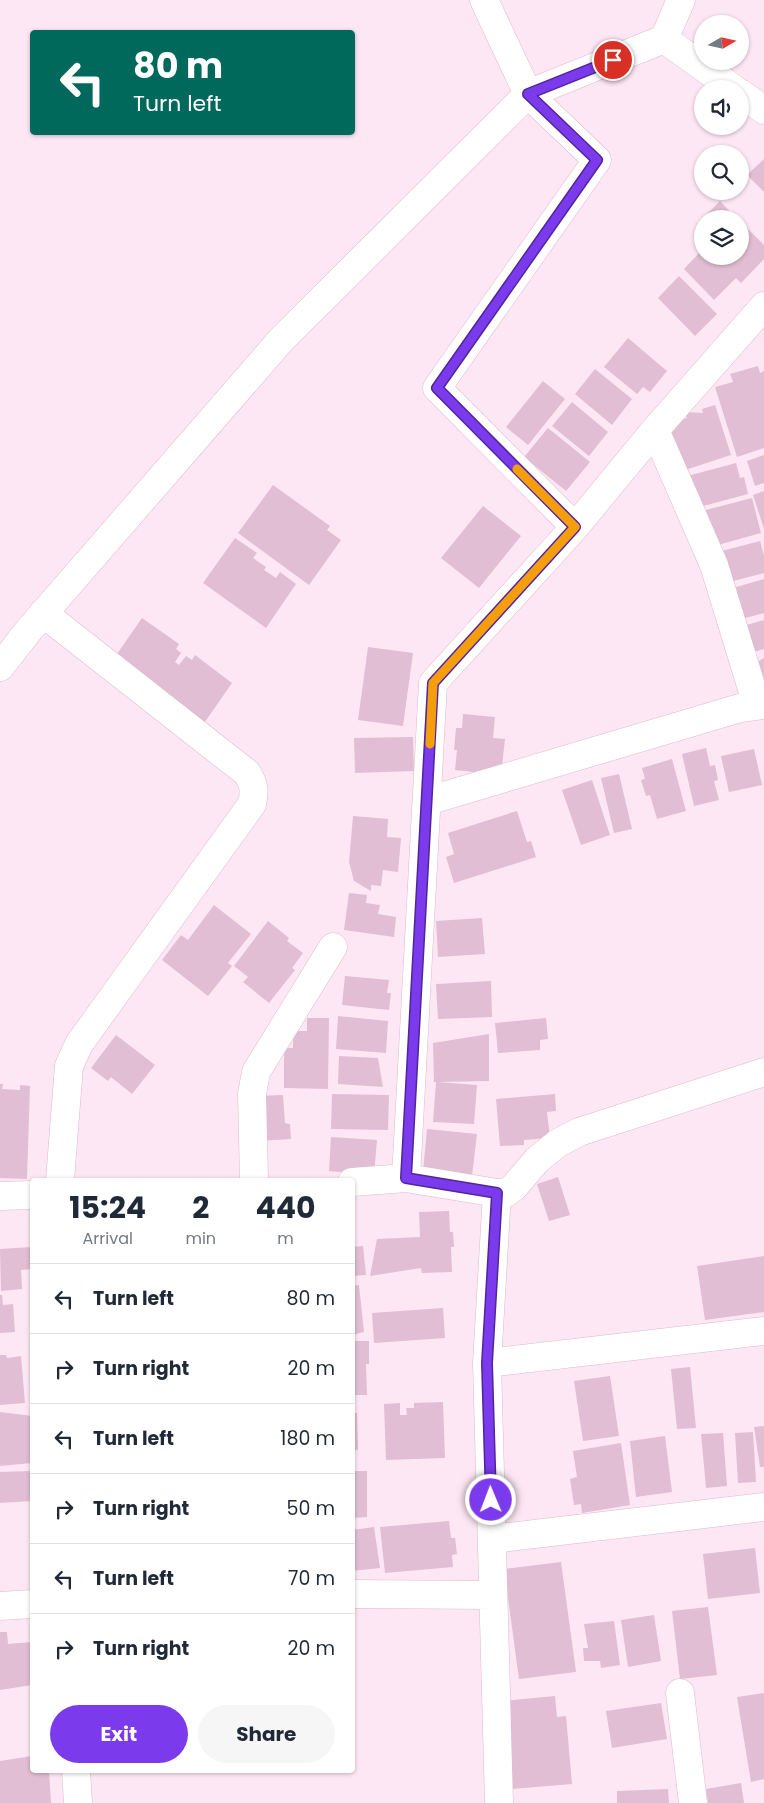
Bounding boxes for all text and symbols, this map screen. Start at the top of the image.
north arrow [694,15,749,70]
map controls [694,15,749,265]
pin [592,39,634,81]
text: 80 m [133,41,223,90]
icon: arrive [599,46,627,74]
icon: left [50,50,115,115]
button: sound [694,80,749,135]
text: Turn left [133,88,221,119]
button: search [694,145,749,200]
button: layers [694,210,749,265]
text: 15:24 [69,1186,146,1229]
text: 2 [192,1186,209,1229]
text: 440 [255,1186,316,1229]
text: Arrival [83,1227,133,1250]
text: min [185,1227,216,1250]
text: m [277,1227,294,1250]
icon: left [50,1285,78,1313]
text: Turn left [93,1285,174,1312]
text: 80 m [286,1285,335,1312]
icon: right [50,1355,78,1383]
text: Turn right [93,1355,189,1382]
text: 20 m [287,1355,335,1382]
icon: left [50,1425,78,1453]
text: Turn left [93,1425,174,1452]
text: 180 m [280,1425,335,1452]
position arrow [464,1473,516,1525]
icon: right [50,1495,78,1523]
text: Turn right [93,1495,189,1522]
text: 50 m [286,1495,335,1522]
icon: left [50,1565,78,1593]
text: Turn left [93,1565,174,1592]
text: 70 m [288,1565,335,1592]
icon: right [50,1635,78,1663]
text: Turn right [93,1635,189,1662]
text: 20 m [287,1635,335,1662]
button: Exit [50,1705,188,1763]
button: Share [198,1705,335,1763]

